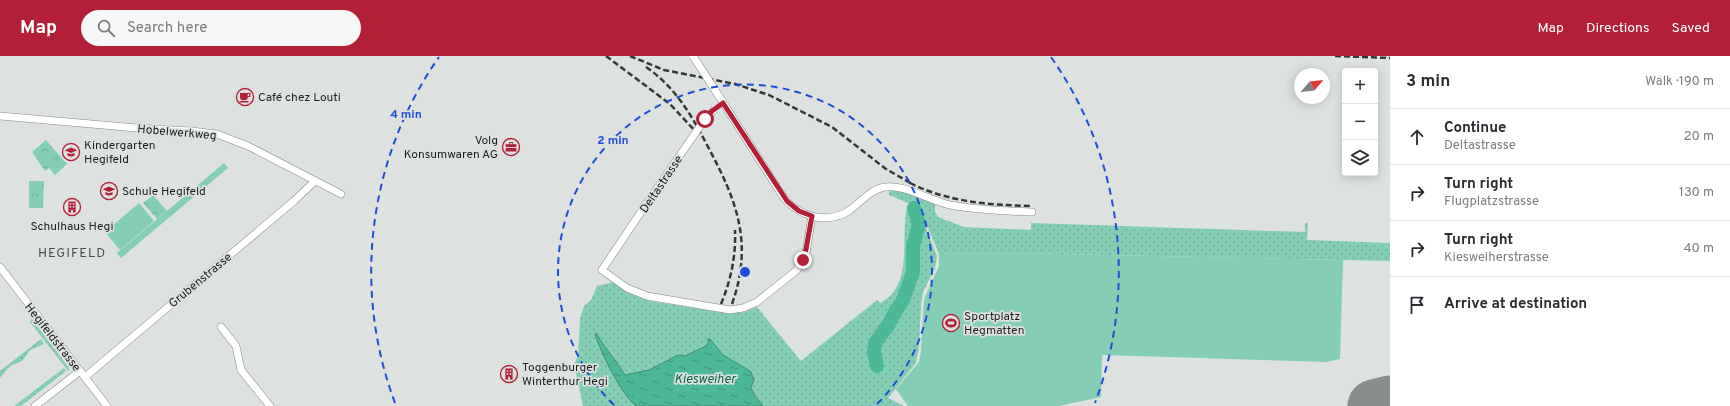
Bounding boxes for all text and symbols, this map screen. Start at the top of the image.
search box [81,10,361,46]
text: Map [20,16,57,40]
icon: search [95,17,117,39]
text: Search here [127,19,207,38]
text: Map [1538,20,1564,37]
text: Directions [1586,20,1650,37]
text: Saved [1672,20,1710,37]
north arrow [1294,68,1330,104]
map controls [1342,68,1378,176]
button: + [1342,68,1378,104]
text: 3 min [1406,71,1450,93]
text: Walk · 190 m [1645,74,1714,90]
cafe icon: Café chez Louti [235,87,255,107]
place label: Café chez Louti [258,90,341,106]
button: − [1342,104,1378,140]
text: 4 min [390,107,422,123]
route start [696,110,714,128]
text: Continue [1444,119,1506,138]
street label: Hobelwerkweg [137,122,217,144]
icon: ahead [1406,126,1428,148]
text: 20 m [1684,129,1714,145]
place label: Volg Konsumwaren AG [404,133,498,163]
text: 2 min [597,133,629,149]
office icon: Volg Konsumwaren AG [501,137,521,157]
place label: Kindergarten Hegifeld [84,138,156,168]
text: Deltastrasse [1444,138,1516,154]
button: layers [1342,140,1378,176]
school or university icon: Kindergarten Hegifeld [61,142,81,162]
street label: Deltastrasse [637,153,687,217]
text: Turn right [1444,175,1513,194]
school or university icon: Schule Hegifeld [99,181,119,201]
icon: right [1406,182,1428,204]
place label: Schule Hegifeld [122,184,206,200]
text: 130 m [1679,185,1714,201]
text: Flugplatzstrasse [1444,194,1539,210]
building icon: Schulhaus Hegi [62,197,82,217]
place label: Schulhaus Hegi [31,219,113,235]
text: Turn right [1444,231,1513,250]
icon: right [1406,238,1428,260]
text: 40 m [1684,241,1714,257]
district label: HEGIFELD [38,246,106,262]
street label: Grubenstrasse [166,250,236,312]
text: Kiesweiherstrasse [1444,250,1549,266]
route end [794,251,812,269]
centre of rings [738,265,752,279]
icon: arrive [1406,294,1428,316]
text: Arrive at destination [1444,295,1587,314]
street label: Hegifeldstrasse [20,300,84,375]
place label: Sportplatz Hegmatten [964,309,1024,339]
sports icon: Sportplatz Hegmatten [941,313,961,333]
place label: Toggenburger Winterthur Hegi [522,360,608,390]
building icon: Toggenburger Winterthur Hegi [499,364,519,384]
water label: Kiesweiher [674,372,737,388]

